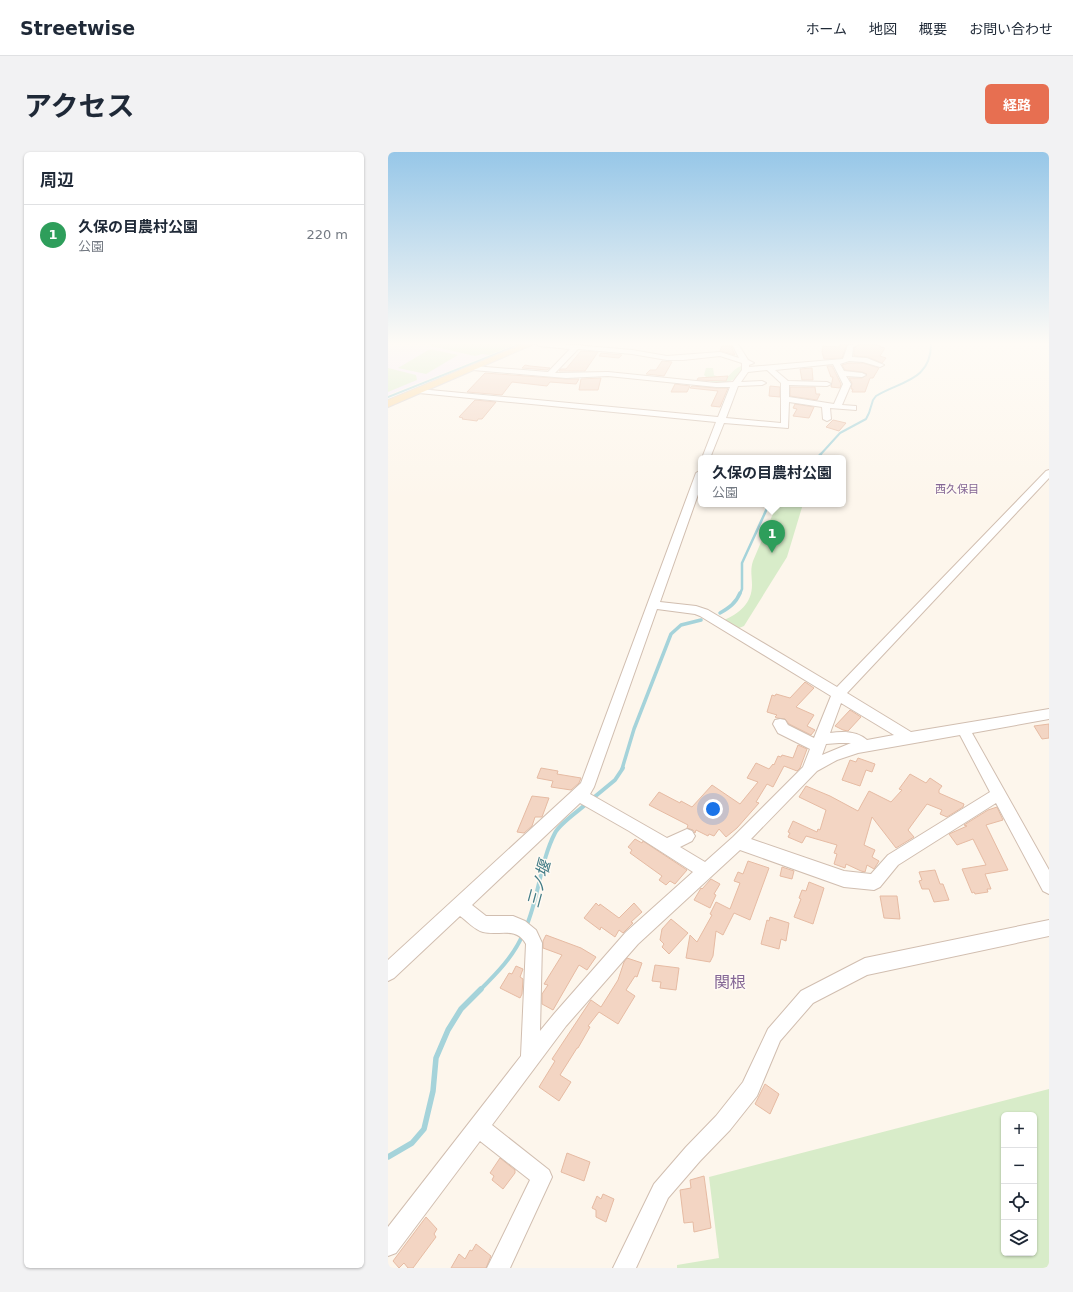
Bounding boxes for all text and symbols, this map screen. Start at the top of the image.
text: Streetwise [20,17,135,39]
text: ホーム [805,21,847,37]
text: 地図 [869,21,897,37]
text: 概要 [919,21,947,37]
text: お問い合わせ [969,21,1053,37]
button: 経路 [985,84,1049,124]
text: アクセス [24,90,135,123]
text: 周辺 [40,170,74,190]
text: 久保の目農村公園 [78,218,198,236]
text: 1 [48,227,58,242]
text: 220 m [306,227,348,242]
text: 公園 [78,239,104,254]
popup [698,455,846,507]
text: 久保の目農村公園 [712,464,832,482]
district label: 西久保目 [935,483,979,496]
text: 公園 [712,485,738,500]
pin: 1 [759,520,785,553]
your location [703,799,723,819]
water label: 三ノ堰 [524,855,555,910]
district label: 関根 [714,973,746,992]
map controls [1001,1112,1037,1256]
button: + [1001,1112,1037,1148]
button: − [1001,1148,1037,1184]
button: locate [1001,1184,1037,1220]
button: layers [1001,1220,1037,1256]

